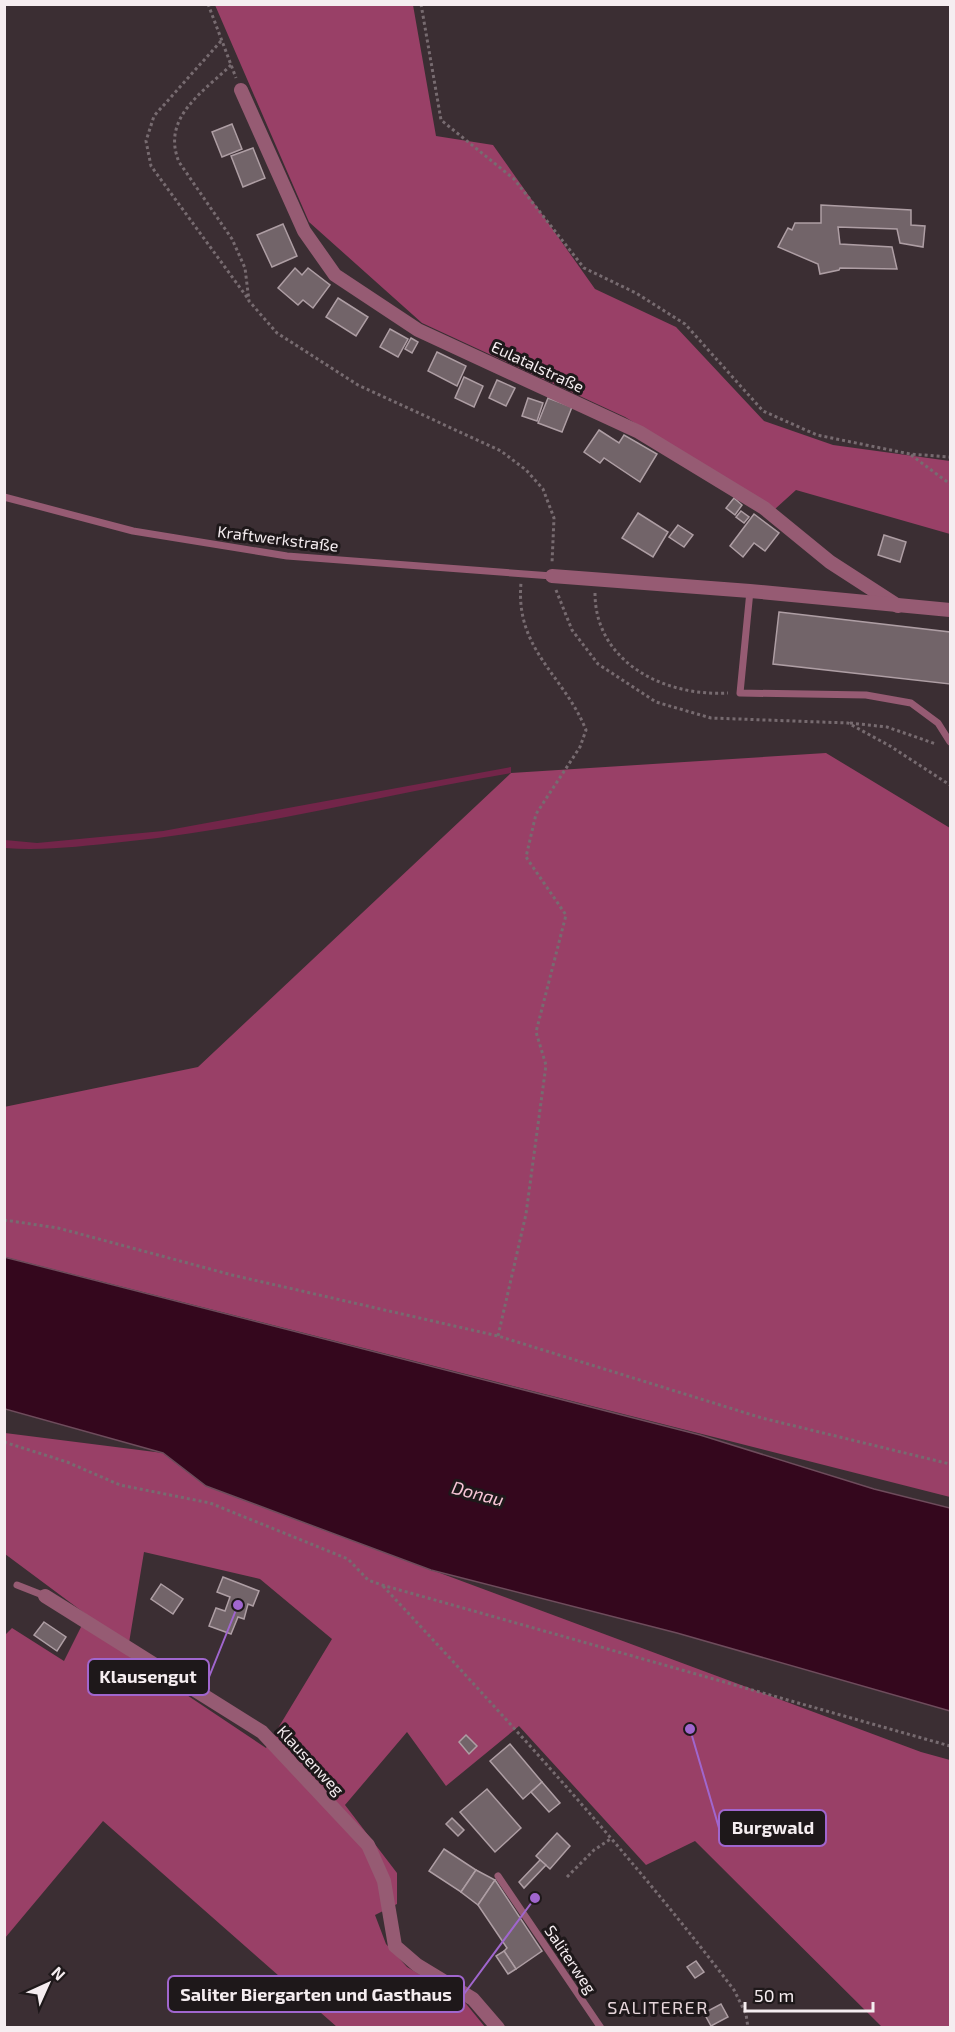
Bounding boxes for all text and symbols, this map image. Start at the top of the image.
street label: Eulatalstraße [489,336,587,396]
street label: Kraftwerkstraße [216,521,340,555]
water label: Donau [450,1476,506,1510]
callout: Klausengut [88,1659,209,1695]
text: Klausengut [99,1665,197,1687]
street label: Klausenweg [274,1721,348,1799]
callout: Burgwald [719,1810,826,1846]
text: Burgwald [732,1816,814,1838]
street label: Saliterweg [541,1921,601,1997]
north arrow [18,1954,78,2014]
text: N [48,1962,70,1984]
scale bar [745,1975,872,2013]
callout: Saliter Biergarten und Gasthaus [168,1976,464,2012]
text: Saliter Biergarten und Gasthaus [180,1983,452,2005]
text: 50 m [754,1984,794,2006]
district label: SALITERER [607,1996,709,2018]

